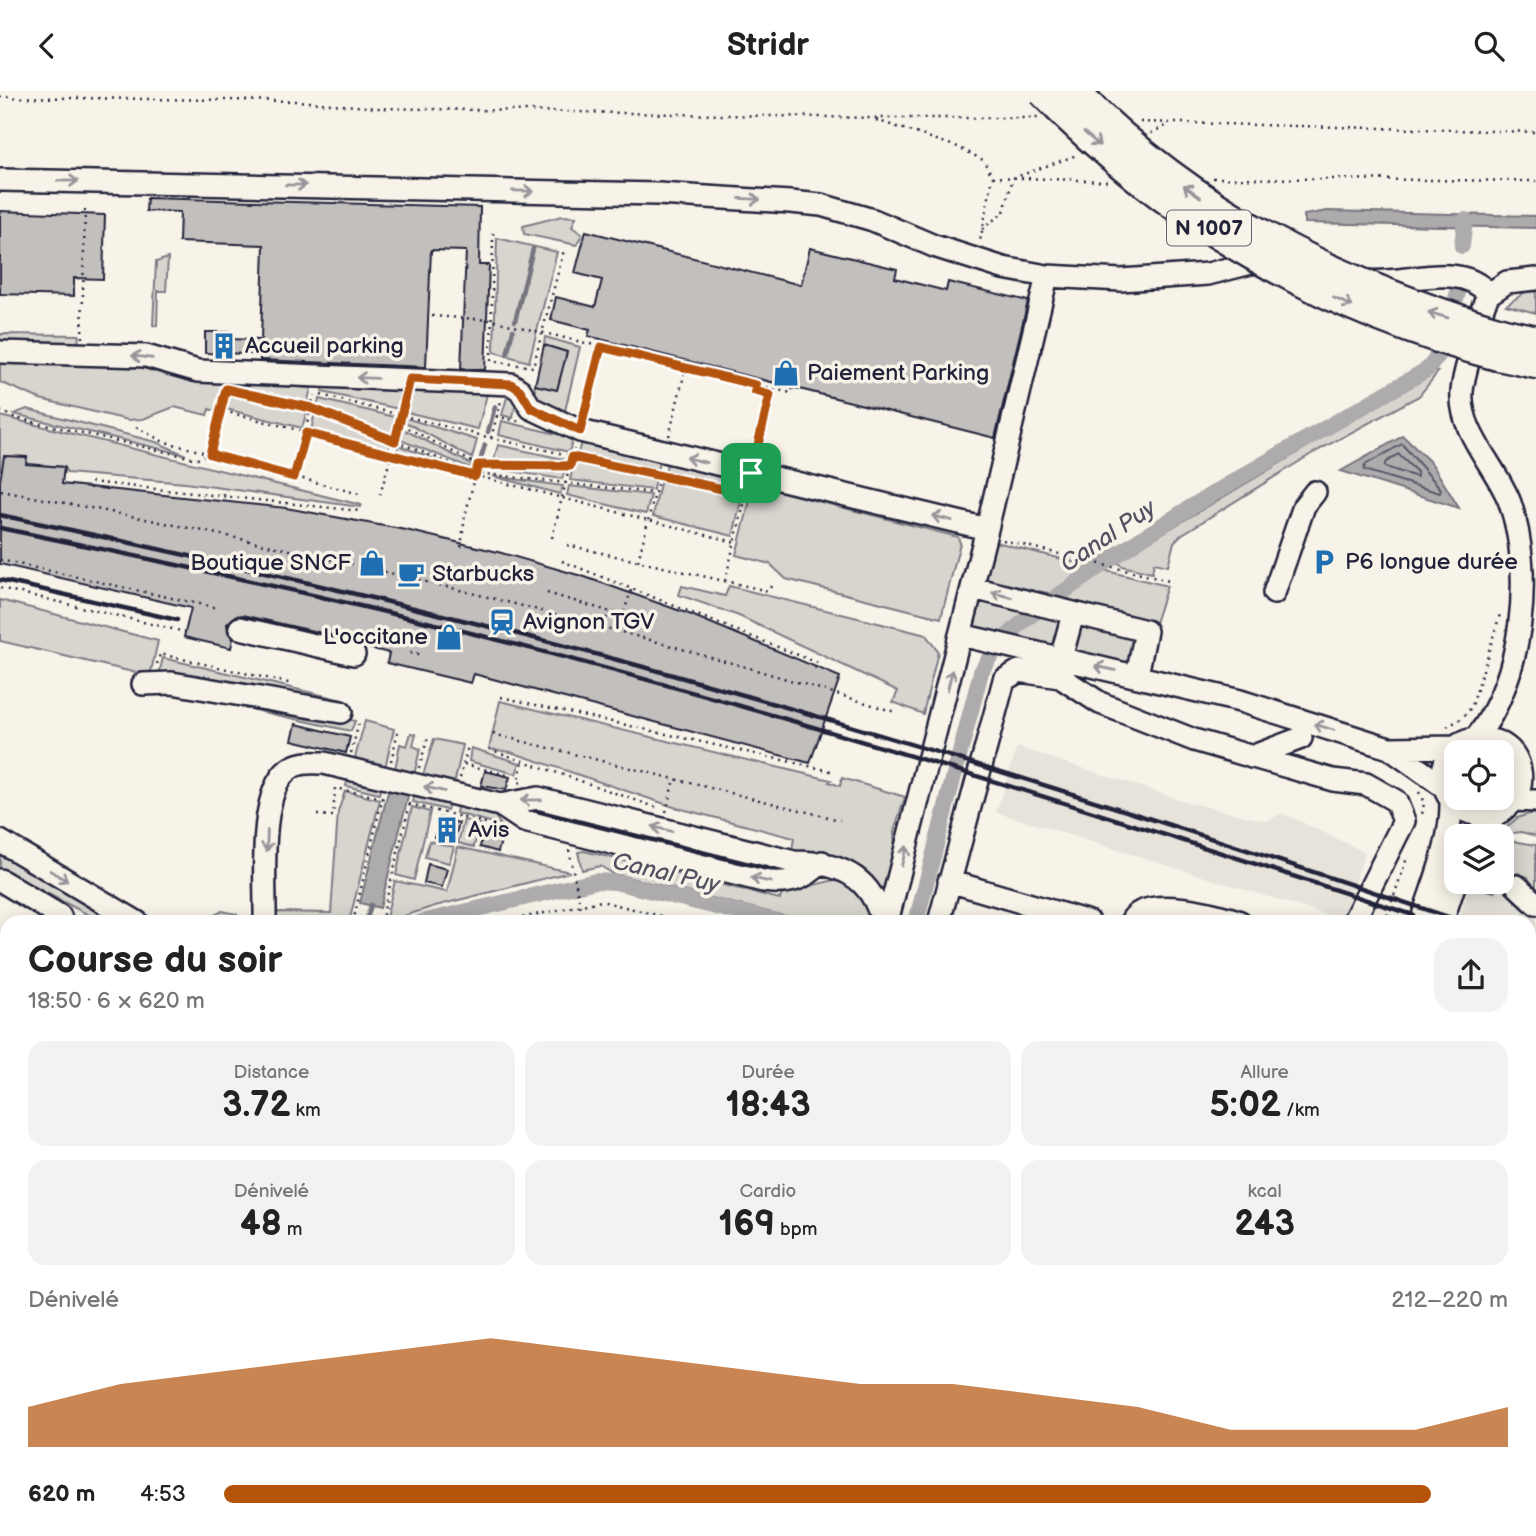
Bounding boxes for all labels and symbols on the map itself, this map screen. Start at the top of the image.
one-way arrow [1082,131,1100,147]
one-way arrow [56,174,79,188]
one-way arrow [284,179,307,192]
one-way arrow [511,184,534,197]
one-way arrow [1183,184,1202,198]
one-way arrow [739,193,762,206]
road number: N 1007 [1167,211,1251,245]
one-way arrow [1332,296,1353,309]
one-way arrow [1428,308,1450,321]
building icon: Accueil parking [209,331,239,361]
place label: Accueil parking [245,332,404,360]
one-way arrow [131,351,154,364]
shop icon: Paiement Parking [771,358,801,388]
place label: Paiement Parking [807,359,989,387]
one-way arrow [356,371,379,384]
pin [721,443,781,503]
one-way arrow [686,453,708,466]
water label: Canal Puy [1055,493,1162,578]
one-way arrow [931,511,953,524]
parking icon: P6 longue durée [1309,547,1339,577]
shop icon: Boutique SNCF [357,548,387,578]
place label: P6 longue durée [1345,548,1518,576]
place label: Boutique SNCF [190,549,351,577]
cafe icon: Starbucks [396,559,426,589]
place label: Starbucks [432,560,534,588]
one-way arrow [991,588,1013,601]
station icon: Avignon TGV [487,607,517,637]
place label: Avignon TGV [523,608,655,636]
shop icon: L'occitane [434,622,464,652]
place label: L'occitane [323,623,428,651]
one-way arrow [1094,661,1117,674]
one-way arrow [944,669,957,692]
one-way arrow [1313,720,1335,733]
one-way arrow [423,782,445,795]
one-way arrow [520,793,543,806]
building icon: Avis [432,815,462,845]
place label: Avis [468,816,509,844]
one-way arrow [651,822,674,835]
one-way arrow [261,830,274,853]
one-way arrow [898,845,911,867]
water label: Canal Puy [610,847,724,900]
one-way arrow [48,869,68,883]
one-way arrow [750,873,773,887]

